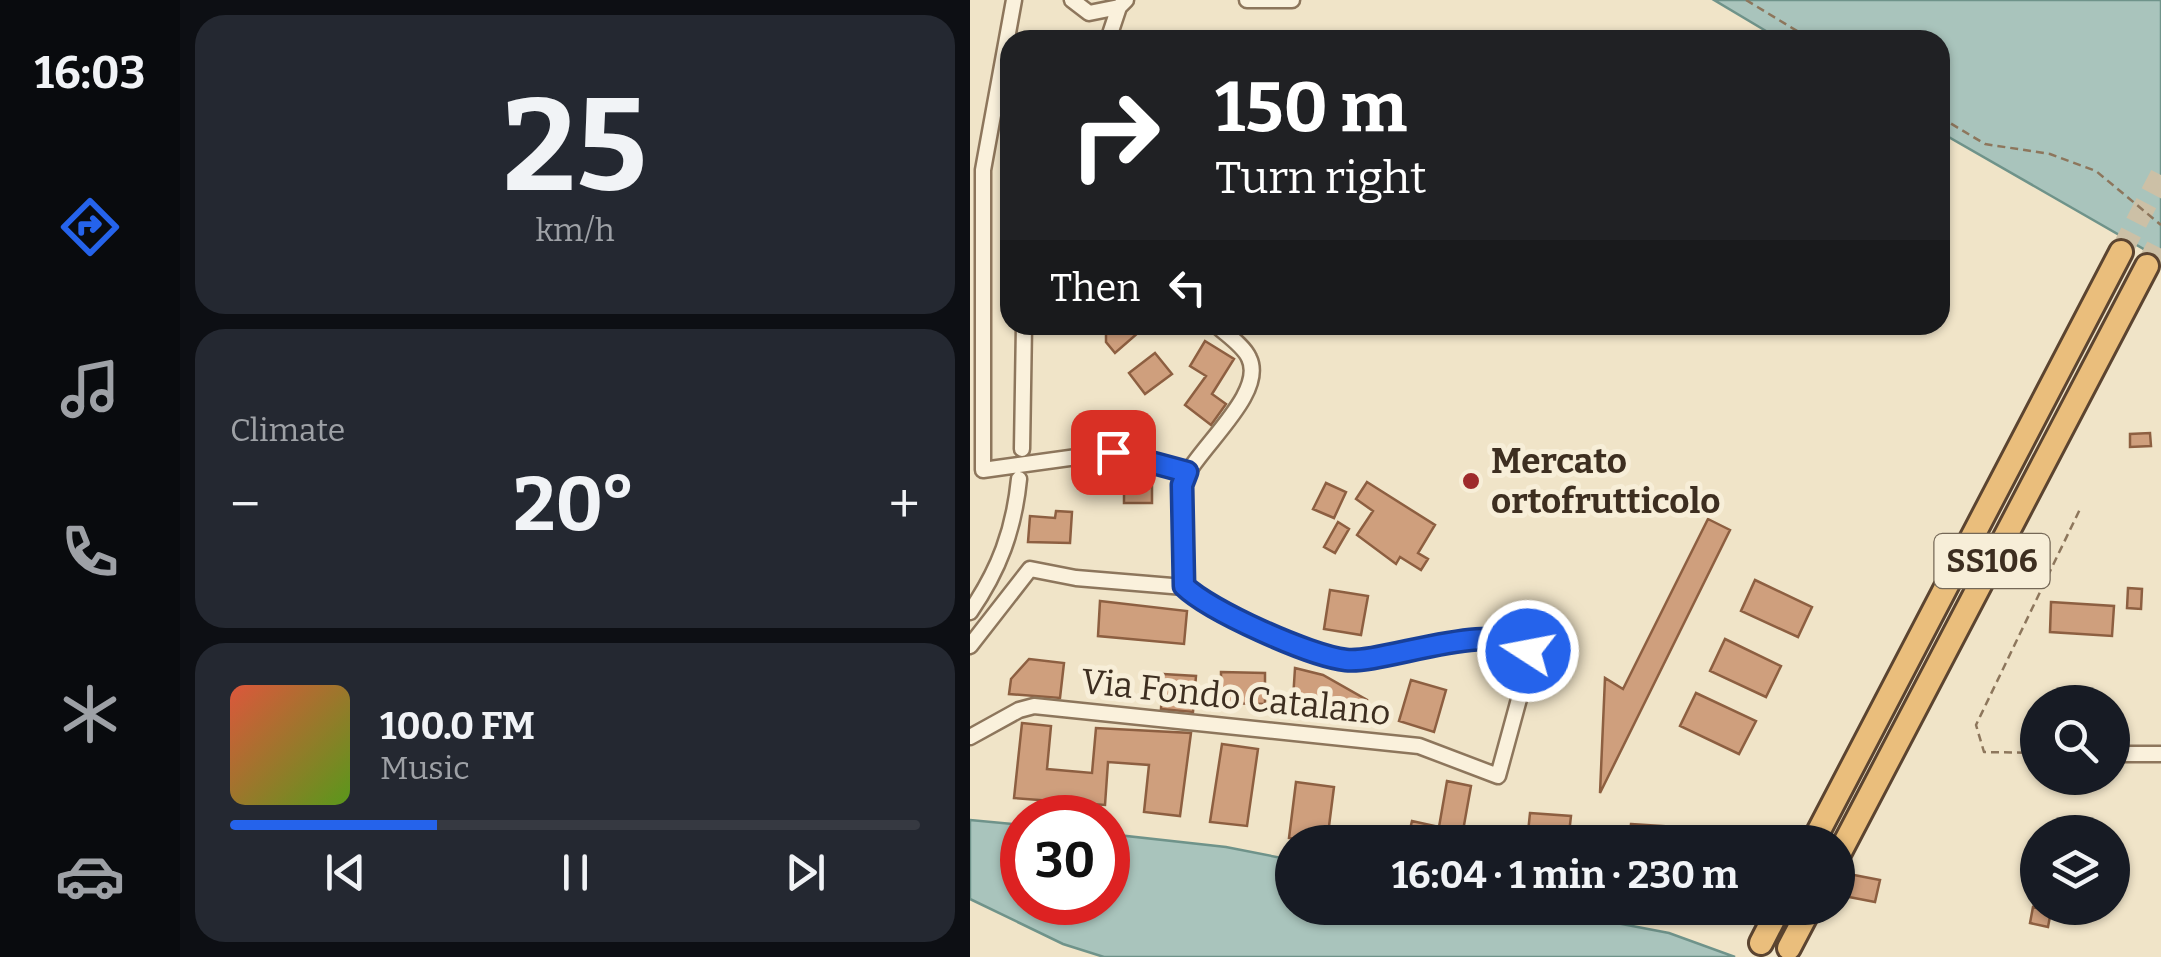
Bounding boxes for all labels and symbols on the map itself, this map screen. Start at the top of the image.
pin [1071,410,1156,495]
place label: Mercato ortofrutticolo [1491,440,1720,522]
marker: Mercato ortofrutticolo [1460,470,1482,492]
road number: SS106 [1934,534,2050,588]
position arrow [1476,599,1580,703]
street label: Via Fondo Catalano [1079,660,1393,734]
speed limit sign: 30 [1000,795,1130,925]

